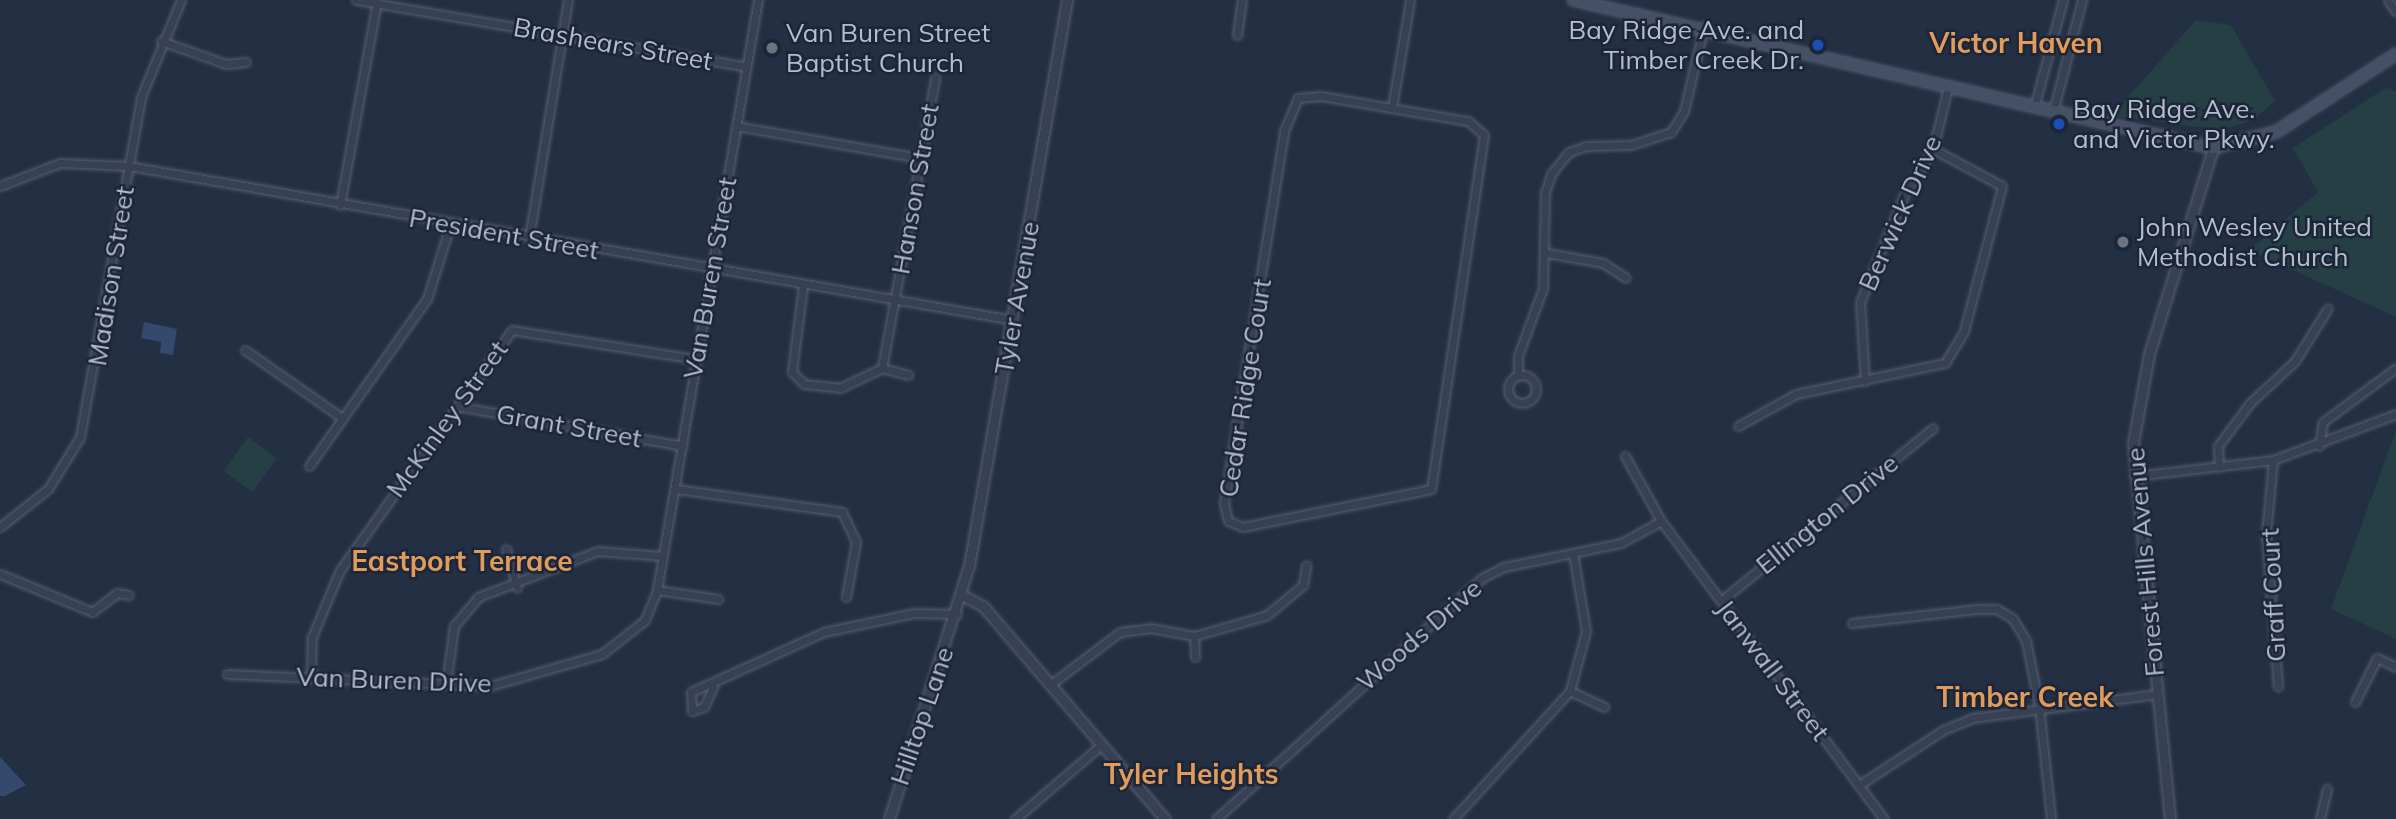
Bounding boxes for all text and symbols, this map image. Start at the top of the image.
street label: Brashears Street [511,11,715,77]
place label: Bay Ridge Ave. and Timber Creek Dr. [1569,14,1804,76]
place label: Van Buren Street Baptist Church [786,17,990,78]
district label: Victor Haven [1929,26,2103,60]
marker: Bay Ridge Ave. and Timber Creek Dr. [1810,37,1826,53]
marker: Van Buren Street Baptist Church [764,40,780,56]
place label: Bay Ridge Ave. and Victor Pkwy. [2073,93,2275,154]
street label: Hanson Street [885,101,945,277]
marker: Bay Ridge Ave. and Victor Pkwy. [2051,116,2067,132]
street label: Berwick Drive [1852,131,1948,295]
street label: Van Buren Street [677,175,743,381]
street label: Madison Street [81,184,141,368]
street label: President Street [407,202,601,266]
place label: John Wesley United Methodist Church [2137,211,2372,272]
street label: Tyler Avenue [988,219,1046,377]
marker: John Wesley United Methodist Church [2115,234,2131,250]
street label: Cedar Ridge Court [1212,277,1278,499]
street label: McKinley Street [380,335,514,503]
street label: Grant Street [494,398,644,454]
street label: Forest Hills Avenue [2119,446,2171,678]
street label: Ellington Drive [1750,447,1904,581]
street label: Graff Court [2254,527,2292,663]
district label: Eastport Terrace [351,544,573,578]
street label: Woods Drive [1350,572,1488,698]
street label: Janwall Street [1710,593,1836,747]
street label: Hilltop Lane [884,643,960,789]
street label: Van Buren Drive [296,661,492,699]
district label: Timber Creek [1936,680,2114,714]
district label: Tyler Heights [1103,757,1279,791]

